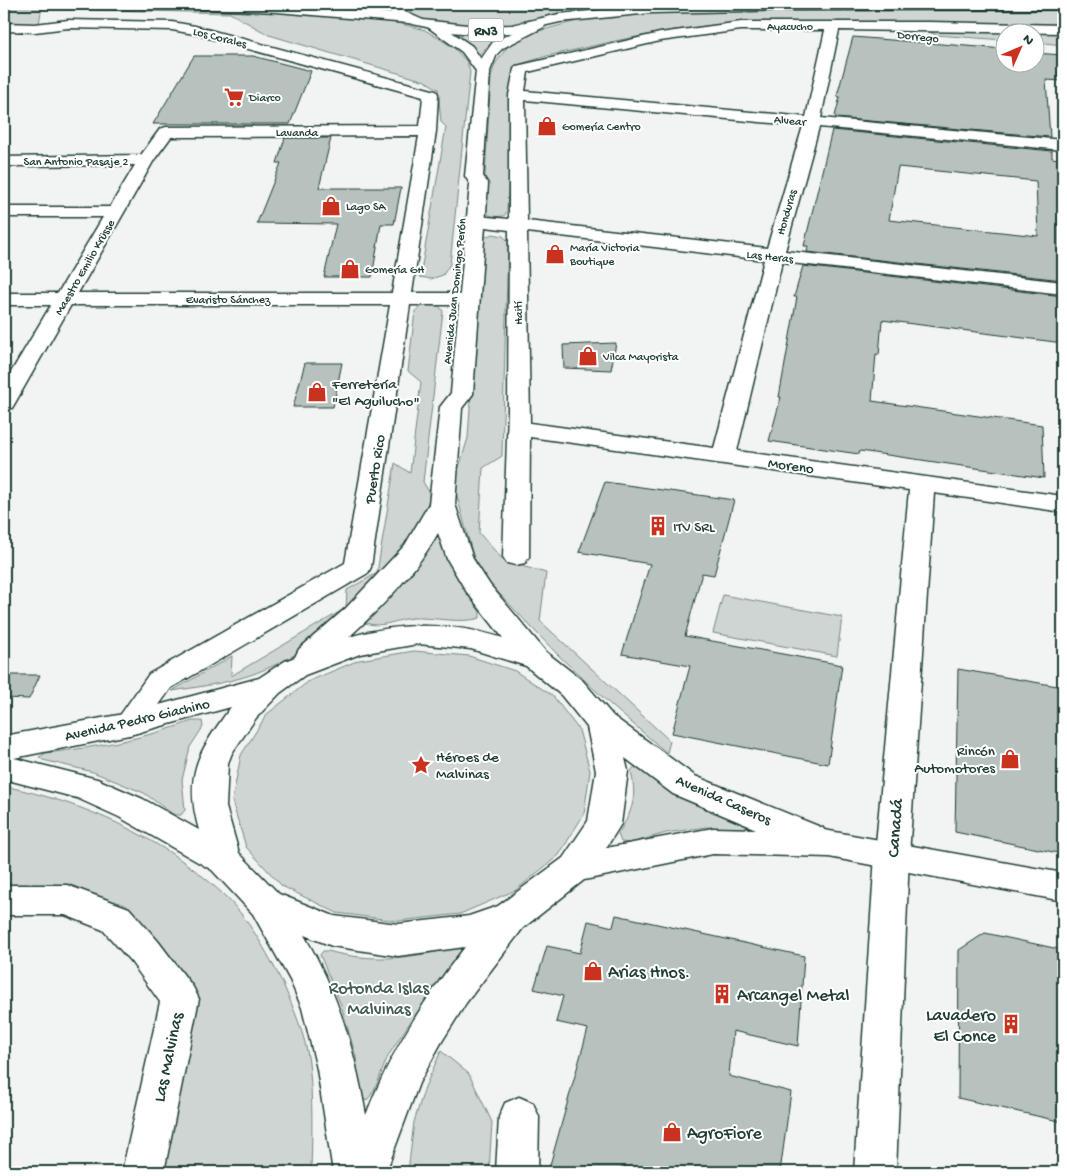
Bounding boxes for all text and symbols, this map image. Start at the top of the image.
road number: RN3 [468,18,504,42]
street label: Ayacucho [767,21,813,35]
north arrow [994,22,1044,72]
street label: Los Corales [191,26,248,52]
street label: Dorrego [895,29,939,47]
text: N [1018,31,1037,50]
supermarket icon: Diarco [223,86,245,108]
place label: Diarco [248,92,281,106]
street label: Alvear [773,114,808,131]
shop icon: Gomería Centro [536,115,558,137]
place label: Gomería Centro [562,121,641,135]
street label: Lavanda [276,127,319,141]
street label: San Antonio Pasaje 2 [24,156,129,170]
street label: Honduras [775,188,801,237]
shop icon: Lago SA [320,195,342,217]
place label: Lago SA [346,201,387,215]
street label: Maestro Emilio Krüsse [53,217,119,318]
street label: Avenida Juan Domingo Perón [441,217,471,365]
place label: María Victoria Boutique [569,242,640,270]
shop icon: María Victoria Boutique [544,243,566,265]
street label: Las Heras [746,249,794,267]
shop icon: Gomería GH [339,258,361,280]
place label: Gomería GH [365,264,424,278]
street label: Evaristo Sánchez [186,294,271,308]
street label: Haití [513,301,527,325]
shop icon: Vilca Mayorista [577,345,599,367]
place label: Vilca Mayorista [602,351,679,365]
place label: Ferretería "El Aguilucho" [331,376,420,411]
shop icon: Ferretería "El Aguilucho" [306,381,328,403]
street label: Puerto Rico [361,433,390,506]
street label: Moreno [767,455,815,479]
building icon: ITV SRL [647,515,669,537]
place label: ITV SRL [673,519,715,537]
street label: Avenida Pedro Giachino [63,695,212,746]
place label: Rincón Automotores [914,743,995,778]
shop icon: Rincón Automotores [999,748,1021,770]
place label: Héroes de Malvinas [436,749,499,784]
place icon: Héroes de Malvinas [410,754,432,776]
street label: Avenida Caseros [673,772,774,830]
street label: Canadá [884,797,909,858]
shop icon: Arias Hnos. [582,960,604,982]
place label: Arias Hnos. [608,963,690,984]
park label: Rotonda Islas Malvinas [329,979,431,1021]
building icon: Arcangel Metal [711,983,733,1005]
place label: Arcangel Metal [737,986,850,1007]
place label: Lavadero El Conce [926,1006,997,1048]
street label: Las Malvinas [150,1010,189,1104]
building icon: Lavadero El Conce [1000,1013,1022,1035]
shop icon: AgroFiore [661,1121,683,1143]
place label: AgroFiore [687,1124,762,1145]

